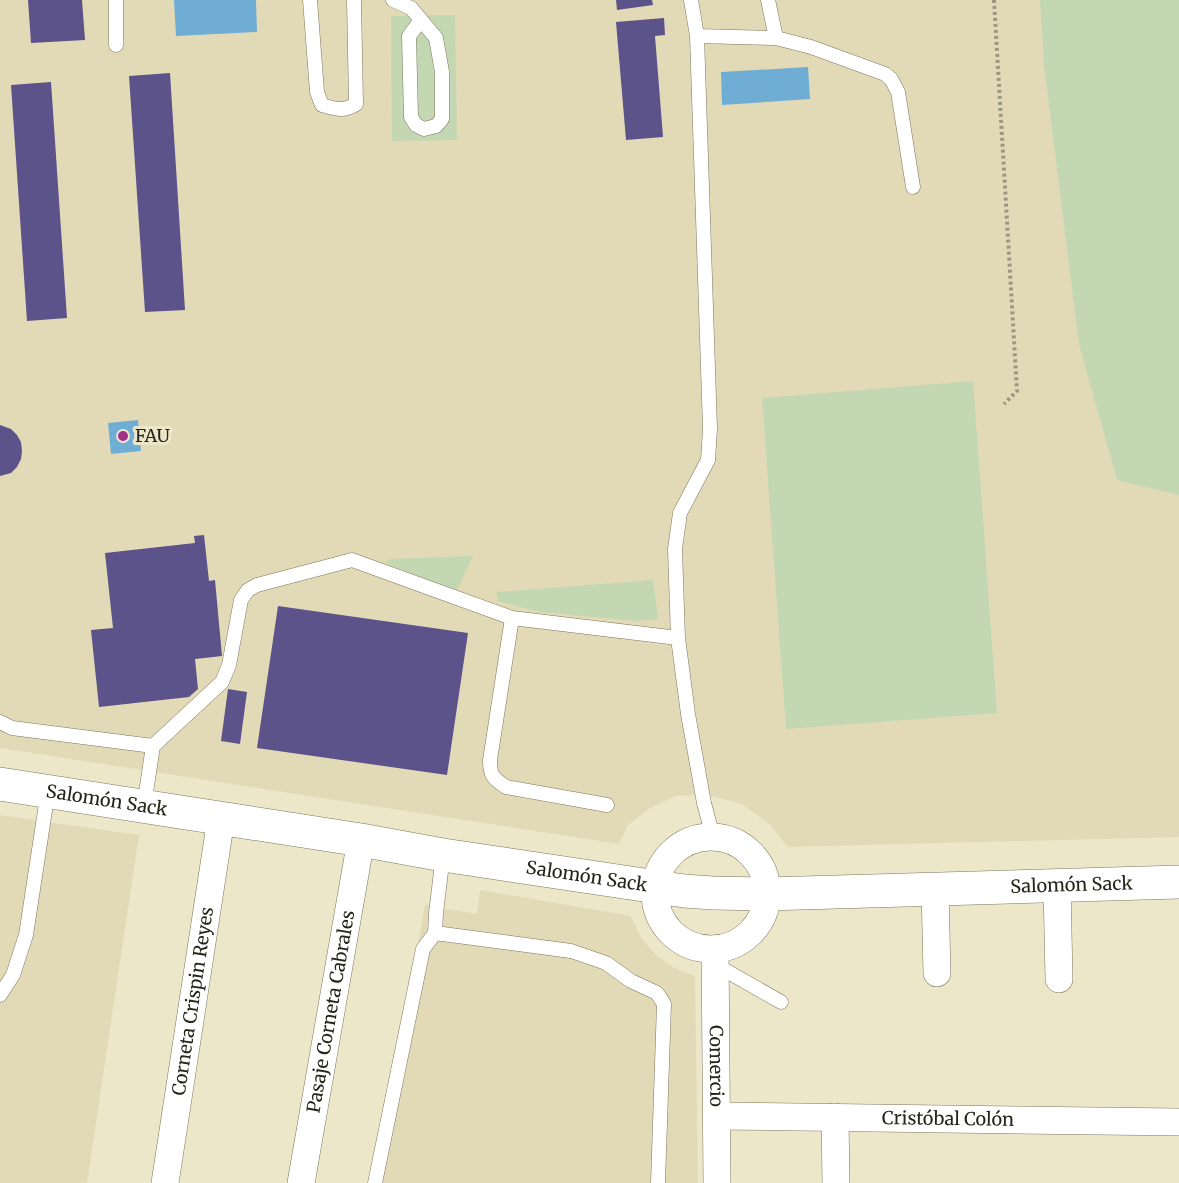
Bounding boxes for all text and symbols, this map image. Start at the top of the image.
place label: FAU [135,424,170,447]
marker: FAU [116,429,130,443]
street label: Salomón Sack [45,779,170,821]
street label: Salomón Sack [525,856,650,896]
street label: Salomón Sack [1010,871,1134,898]
street label: Corneta Crispin Reyes [167,905,218,1097]
street label: Pasaje Corneta Cabrales [301,908,360,1115]
street label: Comercio [705,1025,728,1107]
street label: Cristóbal Colón [882,1106,1014,1131]

